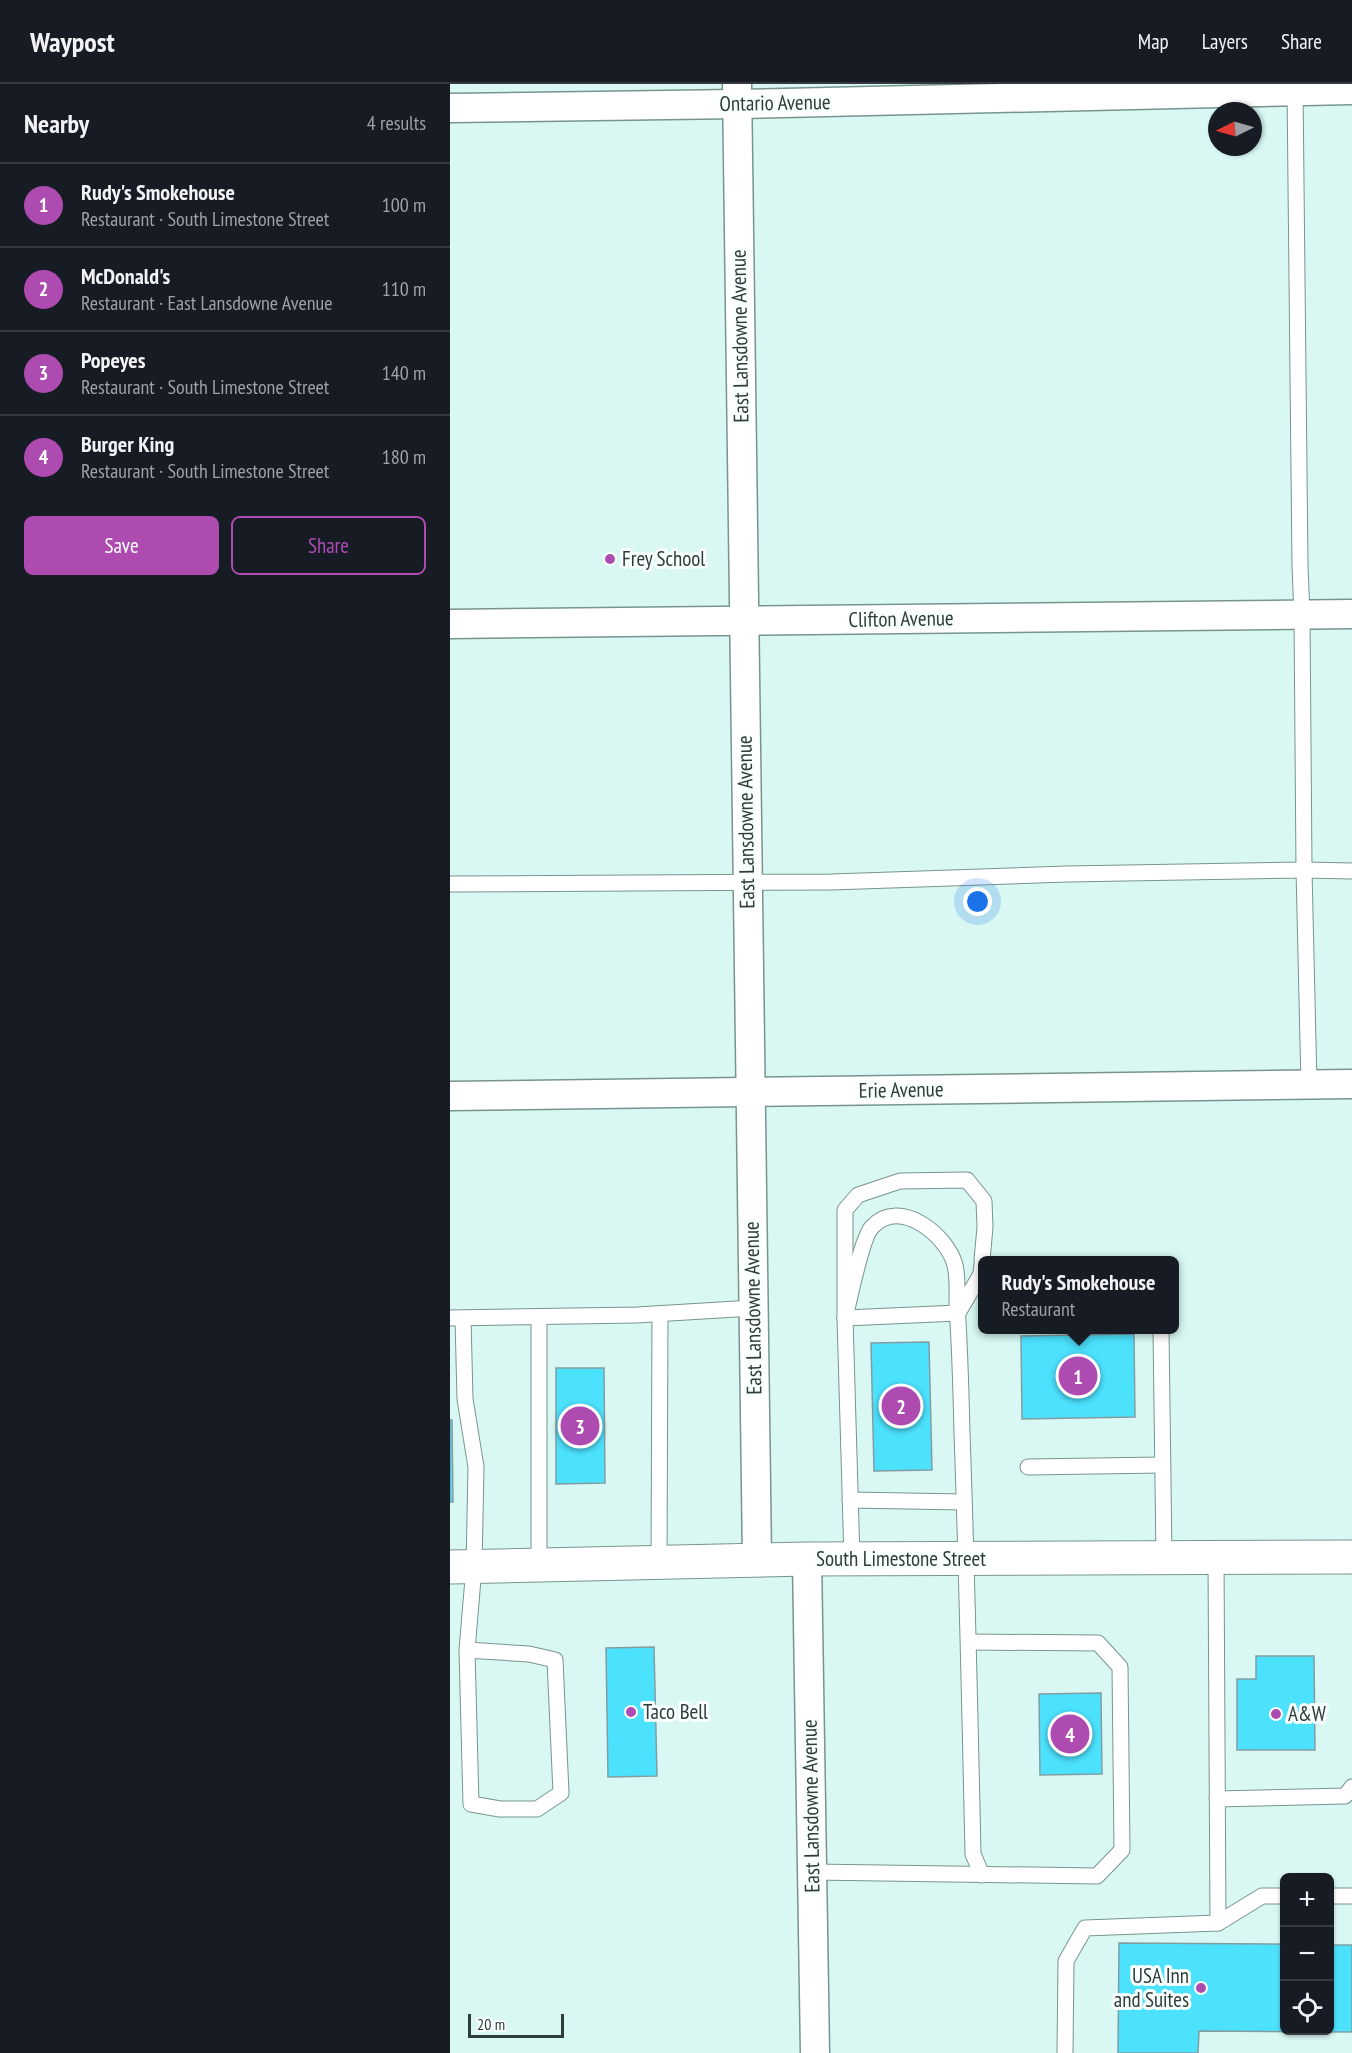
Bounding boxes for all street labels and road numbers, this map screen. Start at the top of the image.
street label: Ontario Avenue [719,88,831,117]
street label: East Lansdowne Avenue [724,249,755,423]
street label: Clifton Avenue [848,604,954,633]
street label: East Lansdowne Avenue [730,735,761,909]
street label: Erie Avenue [858,1075,944,1104]
street label: East Lansdowne Avenue [737,1221,768,1395]
street label: South Limestone Street [816,1545,986,1572]
street label: East Lansdowne Avenue [795,1719,826,1893]

